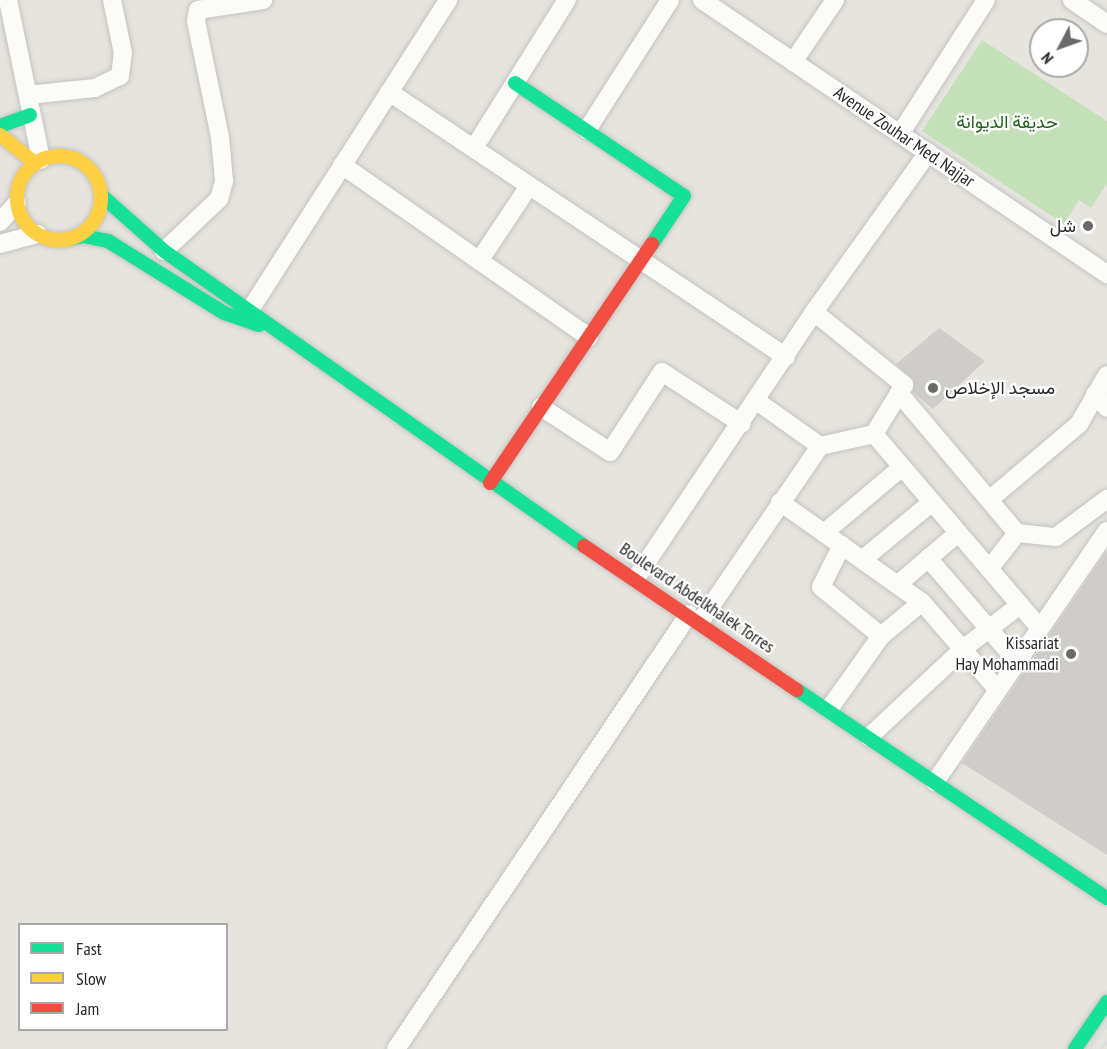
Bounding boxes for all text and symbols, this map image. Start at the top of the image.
north arrow [1029,18,1089,78]
text: N [1037,49,1057,68]
street label: Avenue Zouhar Med. Najjar [829,82,979,192]
park label: حديقة الديوانة [956,111,1058,133]
place label: شل [1050,215,1076,237]
marker: شل [1081,219,1095,233]
place label: مسجد الإخلاص [945,377,1055,399]
marker: مسجد الإخلاص [926,381,940,395]
street label: Boulevard Abdelkhalek Torres [615,538,779,658]
place label: Kissariat Hay Mohammadi [955,633,1059,676]
marker: Kissariat Hay Mohammadi [1064,647,1078,661]
legend [18,923,228,1031]
text: Fast [76,937,102,960]
text: Slow [76,967,106,990]
text: Jam [76,997,99,1020]

